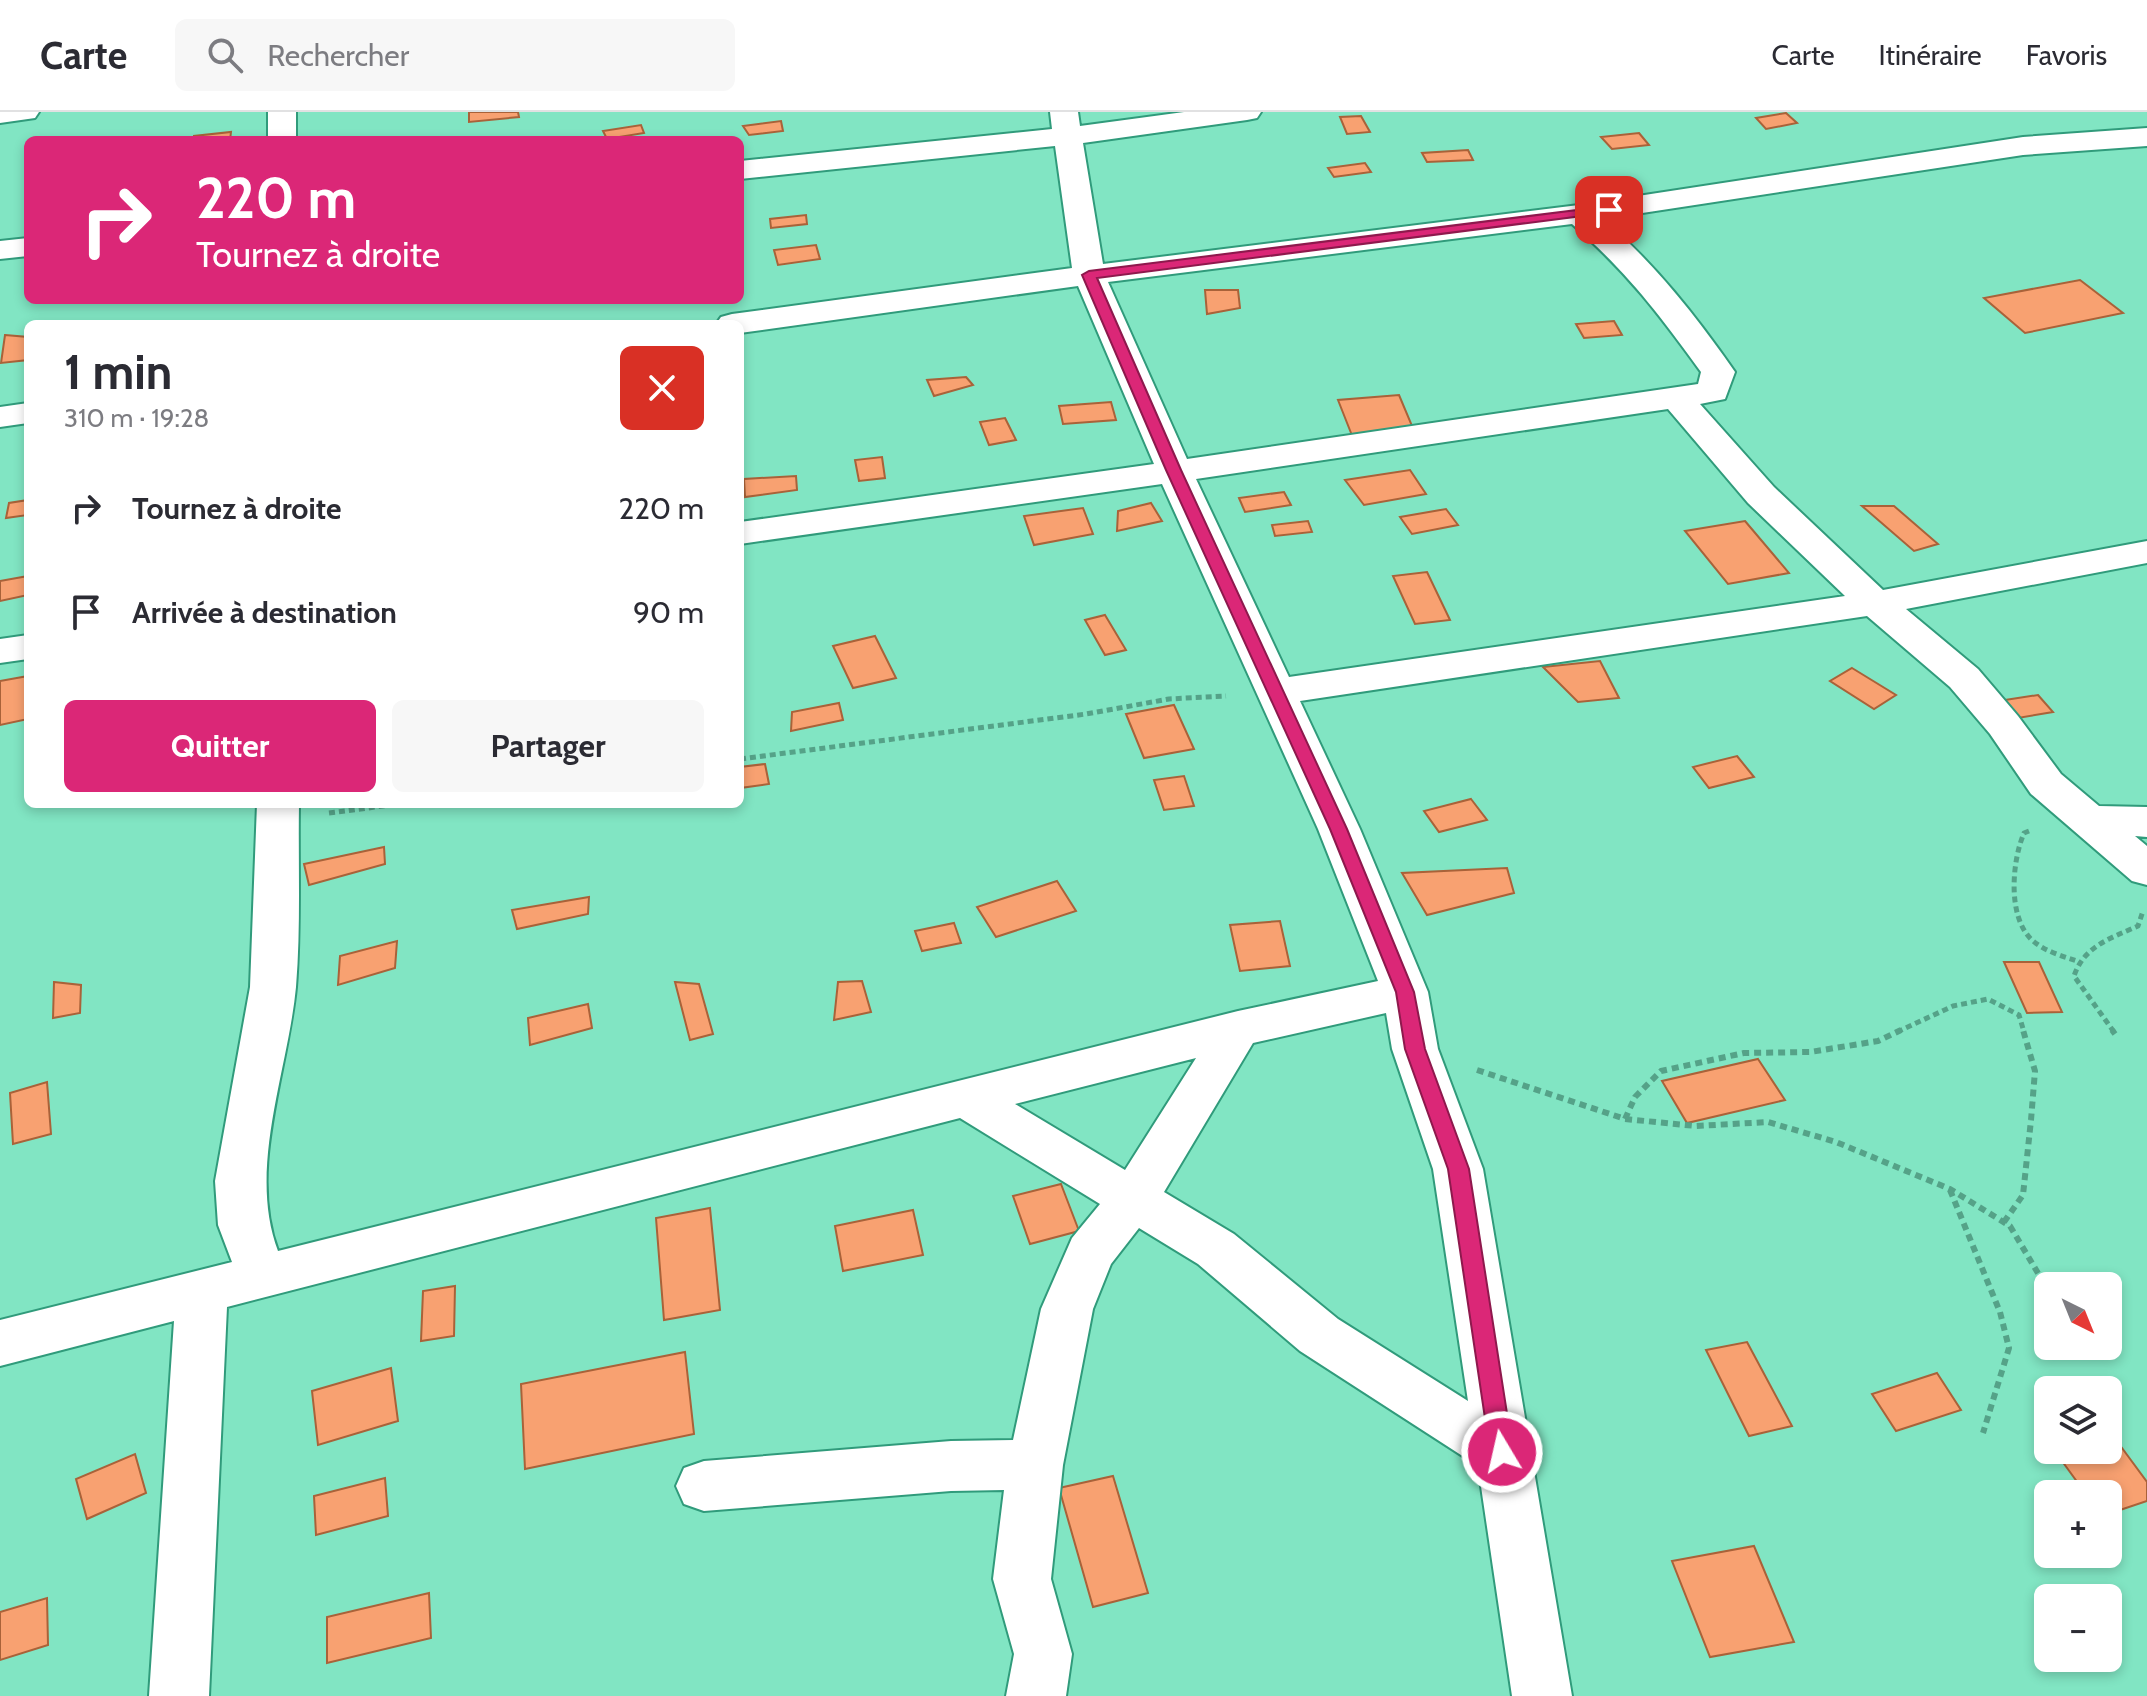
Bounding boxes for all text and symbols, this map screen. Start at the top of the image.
search box [175,19,735,91]
text: Carte [40,32,127,79]
icon: search [203,33,247,77]
text: Rechercher [267,37,409,74]
text: Carte [1771,38,1835,72]
text: Itinéraire [1879,38,1982,72]
text: Favoris [2026,38,2107,72]
text: 220 m [196,164,356,232]
icon: right [64,168,168,272]
pin [1575,176,1643,244]
icon: arrive [1587,188,1631,232]
text: Tournez à droite [196,232,440,276]
text: 1 min [64,343,172,401]
button: close [620,346,704,430]
text: 310 m · 19:28 [64,402,209,434]
icon: right [64,486,108,530]
text: Tournez à droite [132,490,341,527]
text: 220 m [619,490,704,527]
icon: arrive [64,590,108,634]
text: Arrivée à destination [132,594,397,631]
text: 90 m [633,594,704,631]
button: Quitter [64,700,376,792]
button: Partager [392,700,704,792]
north arrow [2034,1272,2122,1360]
map controls [2034,1272,2122,1672]
button: layers [2034,1376,2122,1464]
position arrow [1460,1410,1544,1494]
button: + [2034,1480,2122,1568]
button: − [2034,1584,2122,1672]

